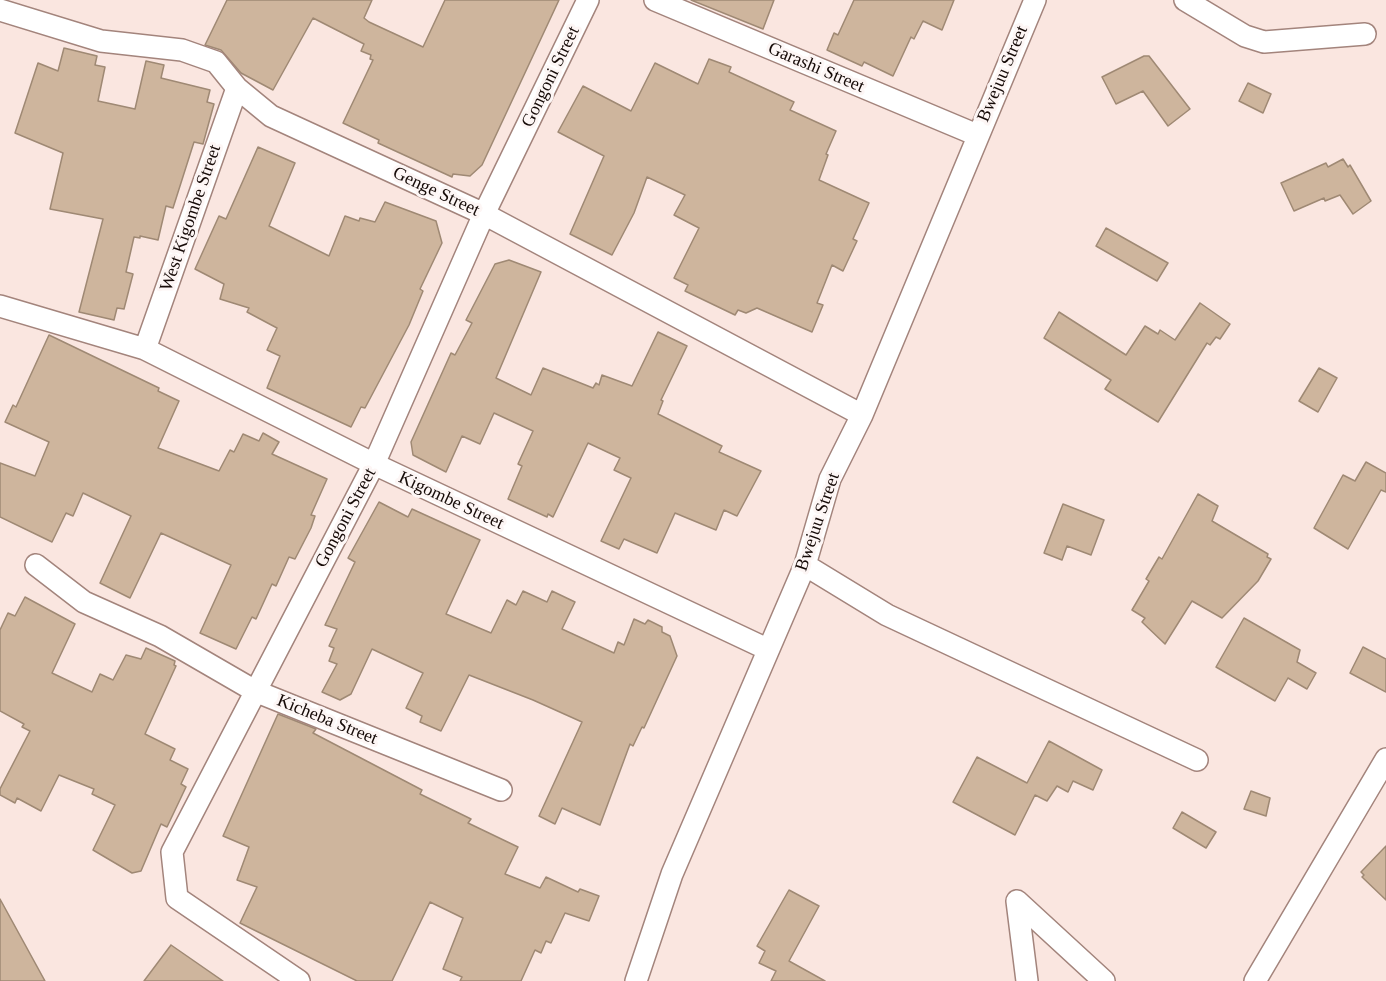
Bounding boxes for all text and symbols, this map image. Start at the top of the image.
street label: Gongoni Street [517,23,585,131]
street label: Bwejuu Street [973,23,1033,125]
street label: Garashi Street [765,38,867,98]
street label: West Kigombe Street [156,142,226,294]
street label: Genge Street [389,162,483,222]
street label: Gongoni Street [311,465,381,571]
street label: Kigombe Street [395,467,507,535]
street label: Bwejuu Street [791,470,845,574]
street label: Kicheba Street [274,690,380,750]

